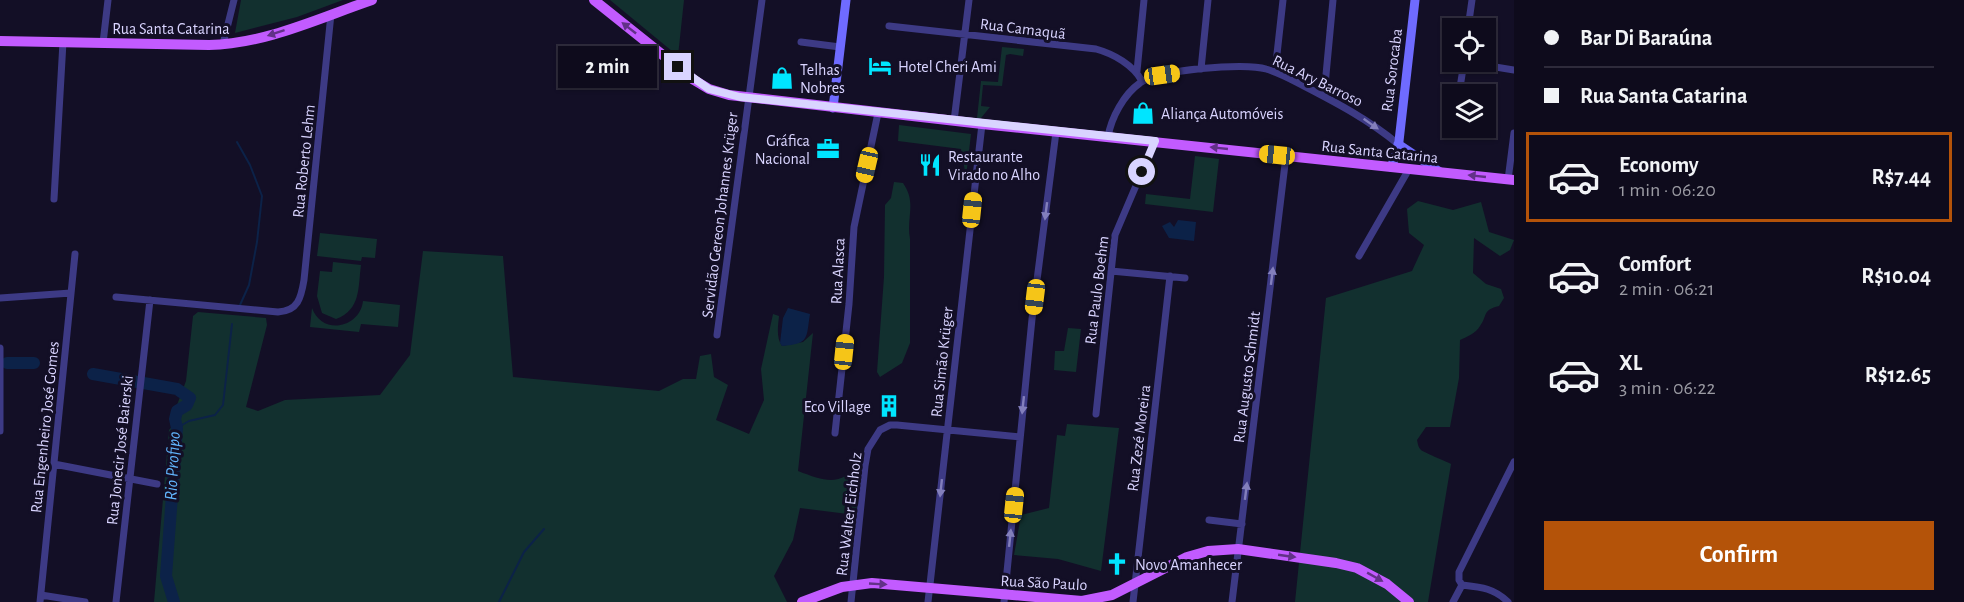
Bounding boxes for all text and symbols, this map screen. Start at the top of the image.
street label: Rua Camaquã [979,16,1067,42]
map controls [1442,18,1496,138]
button: locate [1442,18,1496,72]
street label: Rua Santa Catarina [112,21,230,37]
one-way arrow [621,22,637,35]
text: Bar Di Baraúna [1580,27,1712,49]
one-way arrow [267,28,285,38]
street label: Rua Sorocaba [1379,28,1405,113]
callout: 2 min [558,46,657,88]
street label: Rua Ary Barroso [1269,52,1365,111]
route end [664,53,691,80]
hotel icon: Hotel Cheri Ami [867,53,893,79]
text: 2 min [585,57,630,77]
place label: Hotel Cheri Ami [898,59,997,75]
place label: Telhas Nobres [800,62,845,96]
car [1143,64,1181,86]
shop icon: Telhas Nobres [769,65,795,91]
button: layers [1442,84,1496,138]
text: Rua Santa Catarina [1580,85,1748,107]
shop icon: Aliança Automóveis [1130,100,1156,126]
street label: Rua Roberto Lehm [290,104,318,219]
place label: Aliança Automóveis [1161,106,1283,122]
street label: Servidão Gereon Johannes Krüger [699,111,741,319]
one-way arrow [1364,117,1379,129]
place label: Gráfica Nacional [755,133,810,167]
office icon: Gráfica Nacional [815,136,841,162]
street label: Rua Santa Catarina [1321,138,1439,166]
one-way arrow [1210,144,1229,153]
car [1258,144,1296,166]
car [854,145,880,185]
place label: Restaurante Virado no Alho [948,149,1040,183]
icon: car [1547,150,1601,204]
restaurant icon: Restaurante Virado no Alho [917,152,943,178]
text: Economy [1619,154,1699,176]
route start [1128,158,1155,185]
text: R$7.44 [1871,166,1931,188]
one-way arrow [1468,171,1487,181]
text: 1 min · 06:20 [1619,180,1716,200]
car [961,191,983,229]
one-way arrow [1041,202,1050,221]
street label: Rua Paulo Boehm [1082,235,1112,345]
street label: Rua Alasca [828,237,848,305]
icon: car [1547,249,1601,303]
text: Comfort [1619,253,1691,275]
text: R$10.04 [1861,265,1931,287]
one-way arrow [1267,267,1276,286]
car [1024,278,1046,316]
text: 2 min · 06:21 [1619,279,1714,299]
street label: Rua Simão Krüger [928,305,956,418]
street label: Rua Augusto Schmidt [1231,310,1263,444]
car [833,333,855,371]
street label: Rua Engenheiro José Gomes [28,340,62,514]
icon: car [1547,348,1601,402]
text: XL [1619,352,1642,374]
text: R$12.65 [1865,364,1931,386]
street label: Rua Jonecir José Baierski [104,374,136,526]
text: 3 min · 06:22 [1619,378,1716,398]
street label: Rua Zezé Moreira [1125,384,1153,492]
building icon: Eco Village [876,393,902,419]
one-way arrow [1018,395,1028,414]
place label: Eco Village [804,399,871,415]
water label: Rio Profipo [162,431,184,501]
street label: Rua Walter Eichholz [833,451,865,577]
one-way arrow [936,479,946,498]
one-way arrow [1241,481,1250,500]
car [1003,486,1025,524]
button: Confirm [1544,521,1934,590]
one-way arrow [1005,528,1015,547]
church icon: Novo Amanhecer [1104,551,1130,577]
one-way arrow [1278,551,1297,560]
place label: Novo Amanhecer [1135,557,1243,573]
one-way arrow [1367,572,1384,582]
street label: Rua São Paulo [1000,573,1088,593]
one-way arrow [869,580,888,589]

